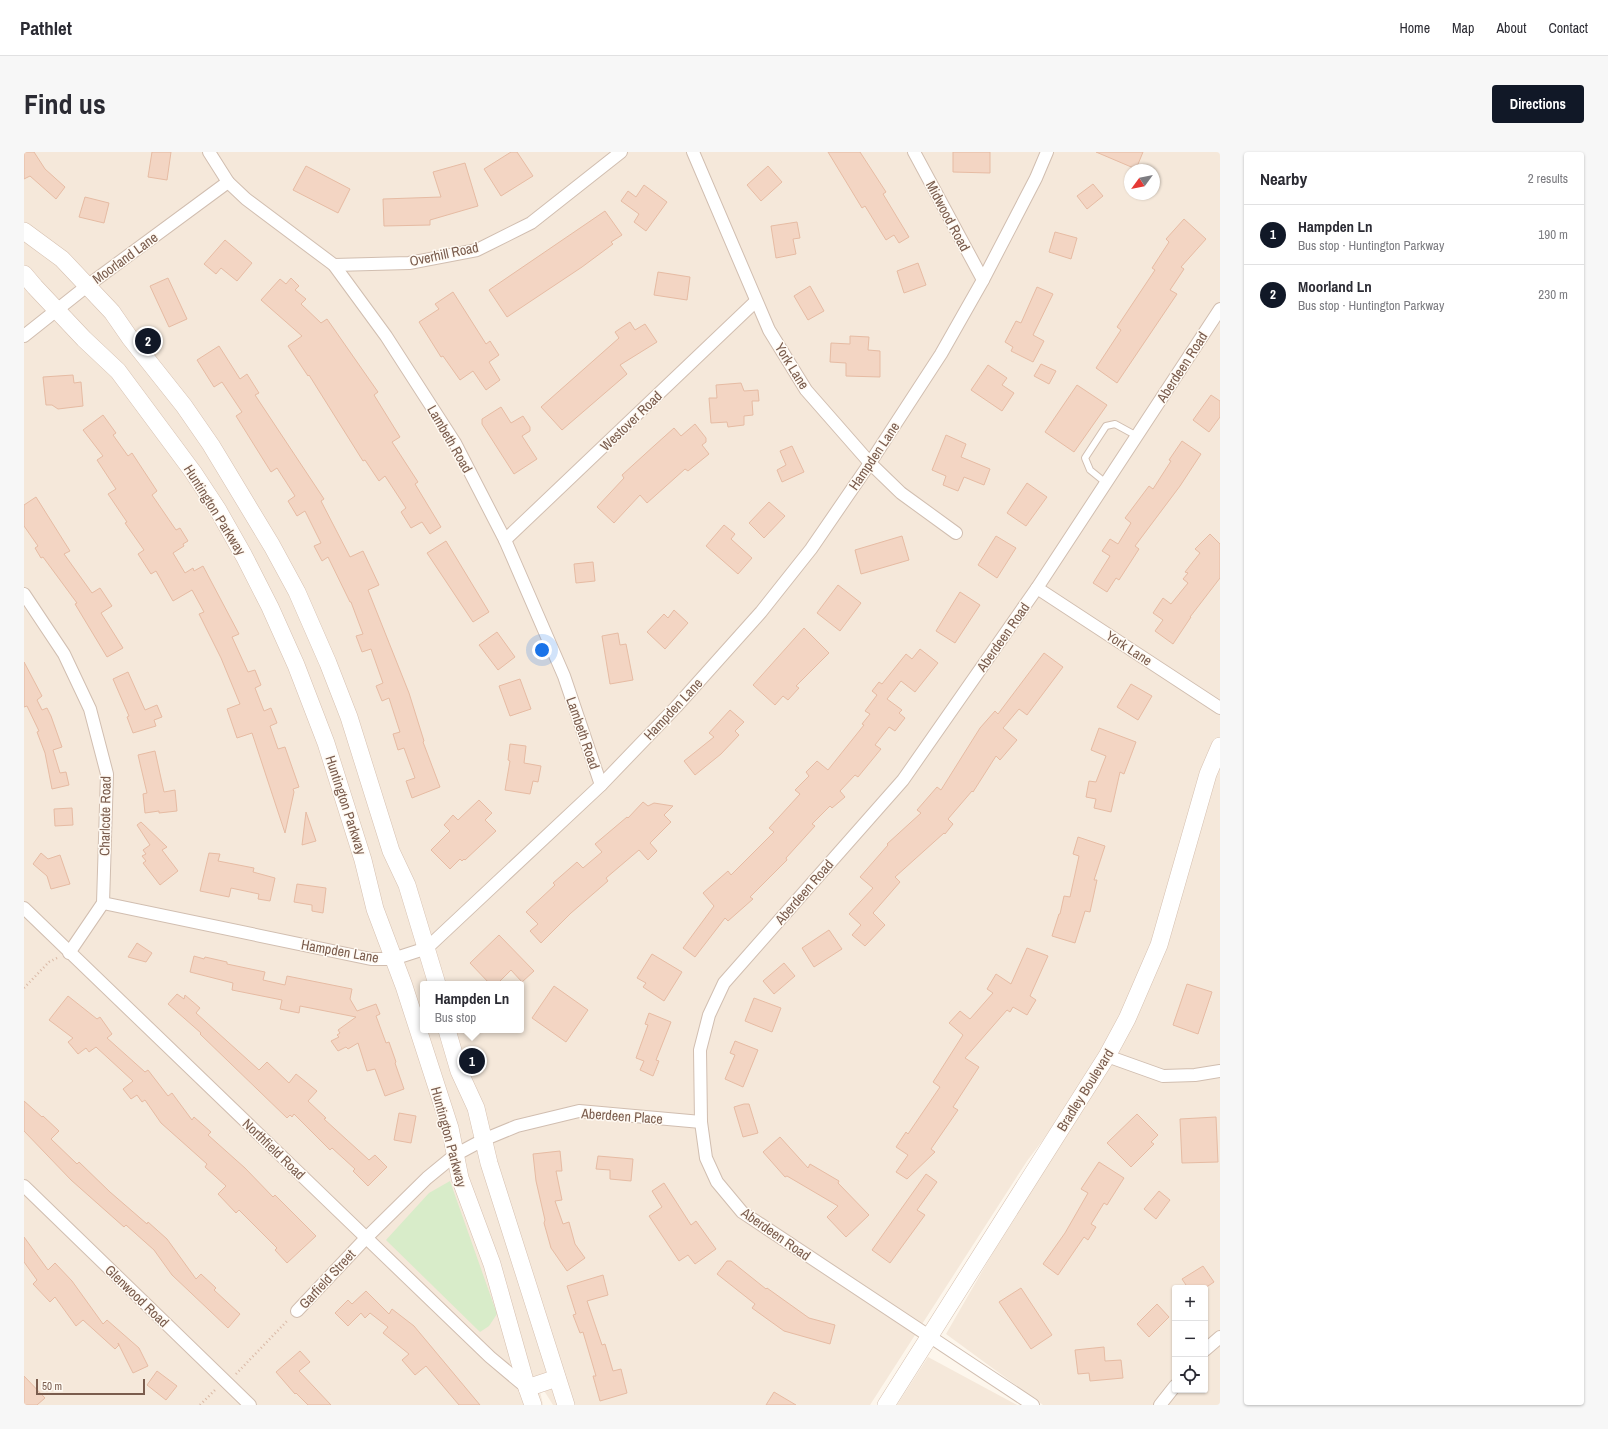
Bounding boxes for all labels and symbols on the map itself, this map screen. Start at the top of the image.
north arrow [1124,164,1160,200]
street label: Midwood Road [922,178,974,254]
street label: Moorland Lane [89,228,161,288]
street label: Overhill Road [408,238,480,270]
pin: 2 [135,326,161,356]
street label: Aberdeen Road [1152,328,1211,406]
street label: York Lane [771,339,813,393]
street label: Westover Road [596,387,666,455]
street label: Lambeth Road [423,402,477,476]
street label: Hampden Lane [845,418,903,494]
street label: Huntington Parkway [180,461,250,559]
street label: Aberdeen Road [972,599,1033,676]
street label: York Lane [1103,626,1155,670]
your location [532,640,552,660]
street label: Hampden Lane [640,674,706,744]
street label: Lambeth Road [562,694,604,772]
street label: Huntington Parkway [321,753,371,857]
street label: Charlcote Road [95,776,115,856]
street label: Aberdeen Road [770,856,837,929]
street label: Hampden Lane [300,935,380,967]
street label: Bradley Boulevard [1053,1045,1117,1135]
pin: 1 [459,1046,485,1076]
street label: Huntington Parkway [427,1085,471,1189]
street label: Aberdeen Place [580,1104,663,1128]
street label: Northfield Road [239,1115,309,1183]
street label: Aberdeen Road [737,1203,814,1264]
street label: Garfield Street [295,1246,359,1312]
street label: Glenwood Road [101,1261,173,1331]
scale bar [36,1377,145,1396]

